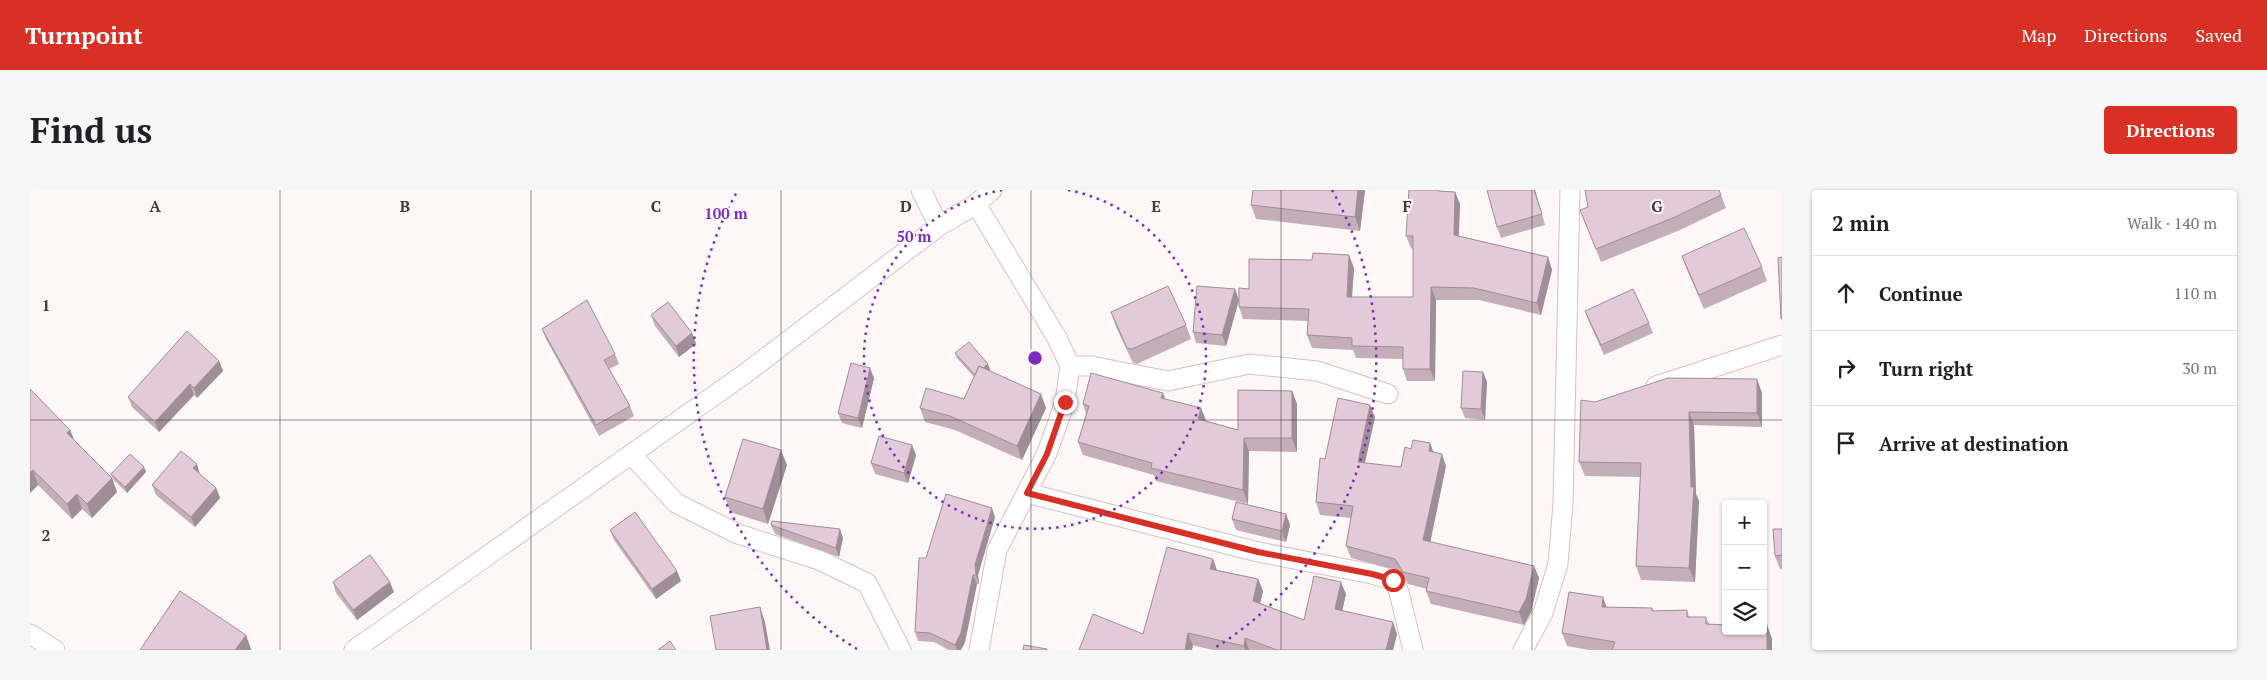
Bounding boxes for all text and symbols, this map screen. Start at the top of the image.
text: Turnpoint [25,19,143,51]
text: Map [2021,23,2056,47]
text: Directions [2084,23,2167,47]
text: Saved [2195,23,2242,47]
button: Directions [2104,106,2237,154]
text: Find us [30,107,152,153]
text: A [149,195,161,217]
text: B [400,195,410,217]
text: C [651,195,661,217]
text: D [900,195,912,217]
text: E [1151,195,1161,217]
text: F [1402,195,1412,217]
text: G [1651,195,1663,217]
text: 100 m [704,203,748,223]
text: 2 min [1832,209,1889,237]
text: Walk · 140 m [2127,212,2217,234]
text: 50 m [897,226,932,246]
icon: ahead [1832,279,1860,307]
text: Continue [1879,281,1963,306]
text: 110 m [2174,282,2217,304]
text: 1 [41,294,51,316]
centre of rings [1026,349,1044,367]
icon: right [1832,354,1860,382]
text: Turn right [1879,356,1973,381]
text: 30 m [2182,357,2217,379]
route end [1054,391,1077,414]
icon: arrive [1832,429,1860,457]
text: Arrive at destination [1879,431,2068,456]
map controls [1722,500,1767,635]
button: + [1722,500,1767,545]
text: 2 [41,524,51,546]
button: − [1722,545,1767,590]
route start [1382,569,1405,592]
button: layers [1722,590,1767,635]

